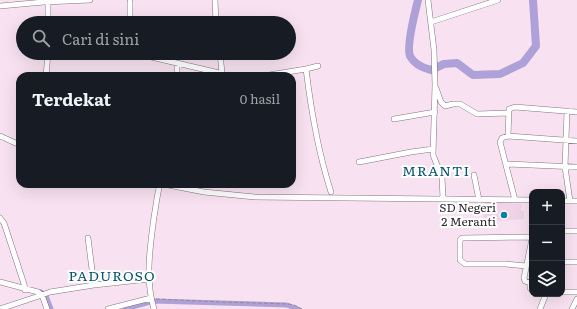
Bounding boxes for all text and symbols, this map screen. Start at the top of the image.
search box [16,16,296,60]
icon: search [30,27,52,49]
text: Cari di sini [62,27,139,50]
text: Terdekat [32,86,111,111]
text: 0 hasil [240,89,280,108]
district label: MRANTI [402,160,470,180]
map controls [529,189,565,297]
button: + [529,189,565,225]
place label: SD Negeri 2 Meranti [439,198,496,230]
marker: SD Negeri 2 Meranti [499,210,509,220]
button: − [529,225,565,261]
button: layers [529,261,565,297]
district label: PADUROSO [68,265,156,285]

